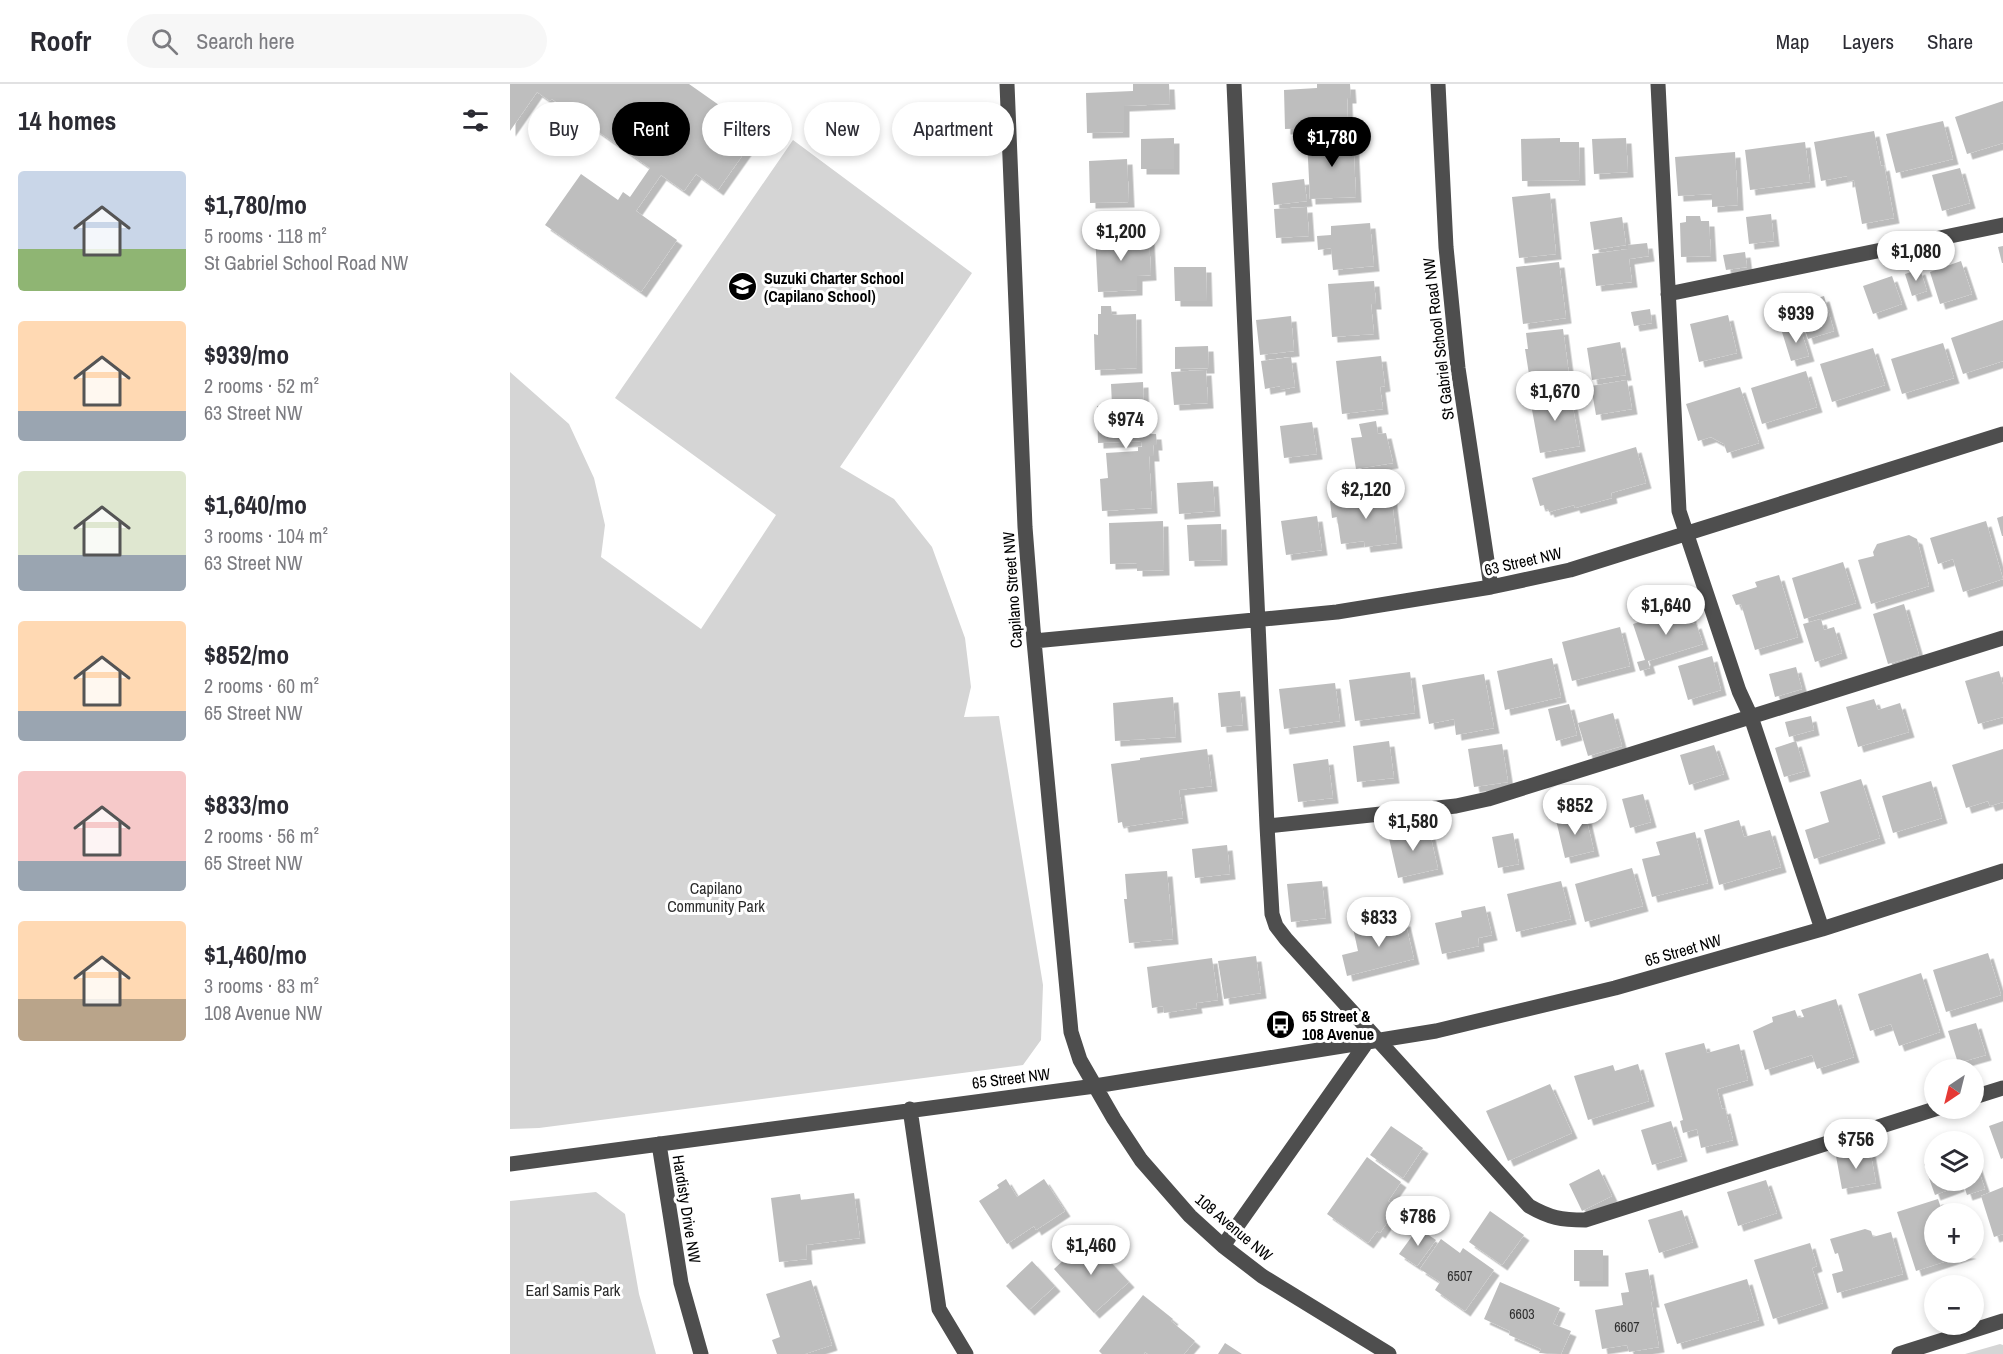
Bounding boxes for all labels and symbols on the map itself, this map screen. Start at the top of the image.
pin: $1,780 [1283,117,1381,168]
pin: $1,200 [1072,211,1170,262]
pin: $1,080 [1867,231,1965,282]
street label: St Gabriel School Road NW [1417,256,1459,421]
place label: Suzuki Charter School (Capilano School) [764,267,904,307]
school or university icon: Suzuki Charter School (Capilano School) [727,271,759,303]
pin: $939 [1760,293,1832,344]
pin: $1,670 [1506,371,1604,422]
pin: $974 [1090,399,1162,450]
pin: $2,120 [1317,469,1415,520]
street label: Capilano Street NW [997,530,1027,649]
street label: 63 Street NW [1482,541,1564,581]
pin: $1,640 [1617,585,1715,636]
pin: $852 [1539,785,1611,836]
pin: $1,580 [1364,801,1462,852]
park label: Capilano Community Park [667,877,765,917]
pin: $833 [1343,897,1415,948]
street label: 65 Street NW [1642,928,1724,971]
place label: 65 Street & 108 Avenue [1302,1005,1374,1045]
bus stop icon: 65 Street & 108 Avenue [1265,1009,1297,1041]
north arrow [1924,1059,1984,1119]
street label: 65 Street NW [971,1062,1052,1094]
pin: $756 [1820,1119,1892,1170]
street label: Hardisty Drive NW [668,1153,707,1265]
street label: 108 Avenue NW [1191,1188,1278,1266]
pin: $786 [1382,1196,1454,1247]
pin: $1,460 [1042,1225,1140,1276]
house number: 6507 [1447,1267,1473,1285]
park label: Earl Samis Park [526,1279,621,1301]
house number: 6603 [1509,1305,1535,1323]
house number: 6607 [1614,1318,1640,1336]

